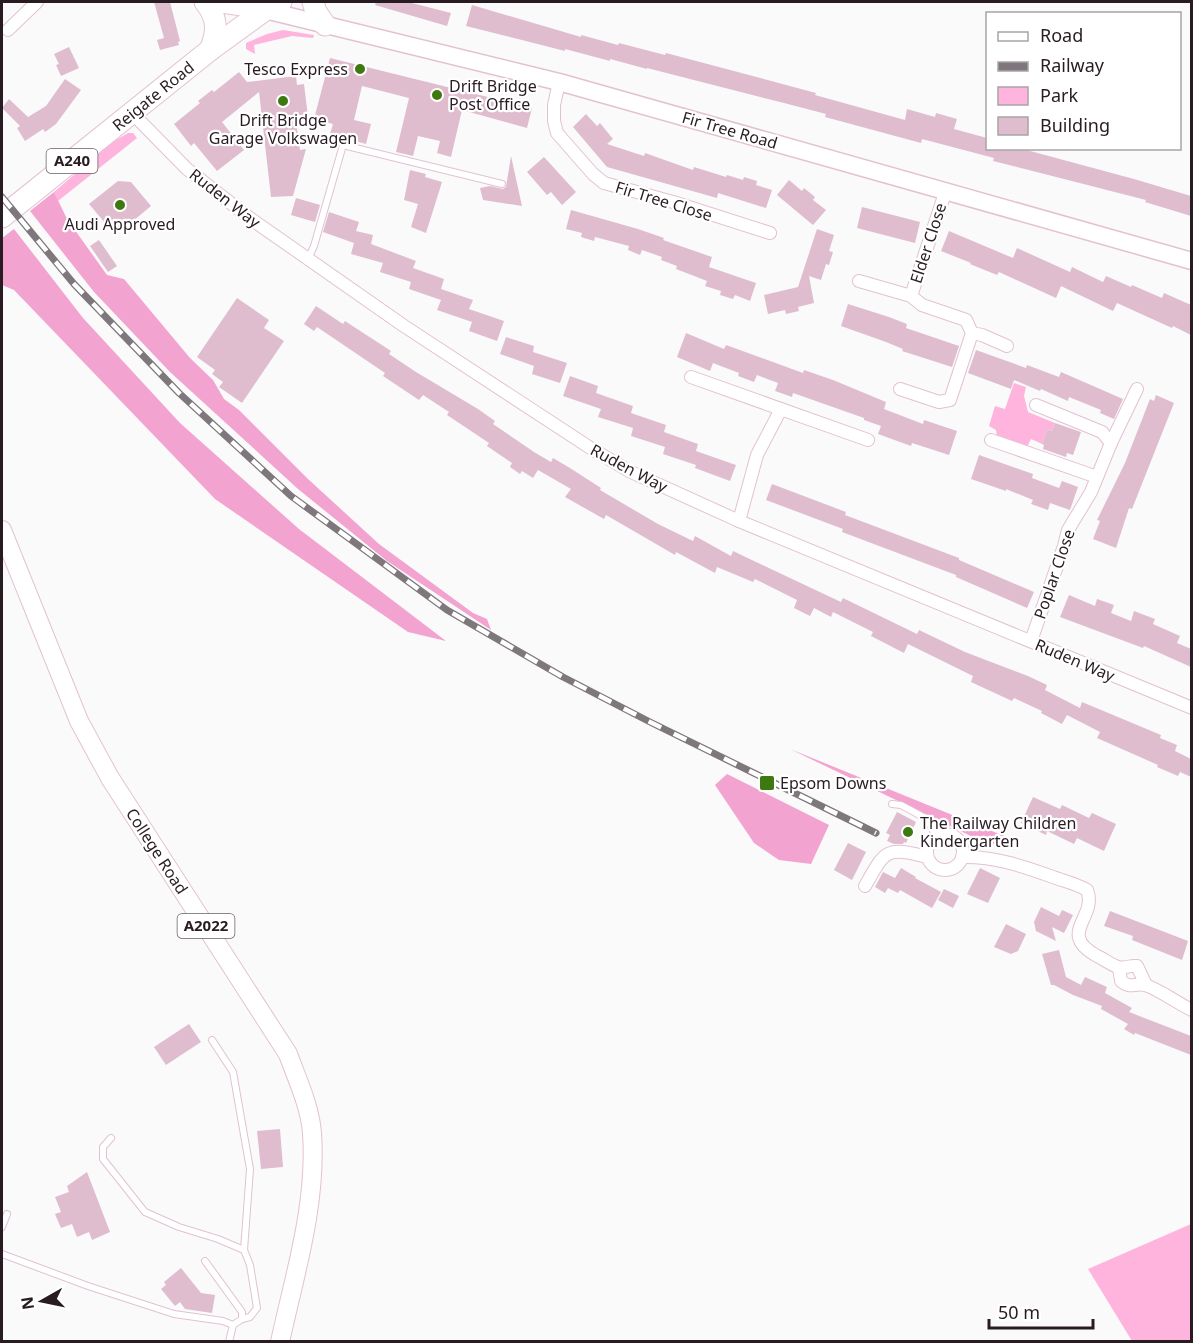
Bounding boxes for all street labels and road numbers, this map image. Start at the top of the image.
street label: Reigate Road [107,56,199,136]
street label: Fir Tree Road [680,106,780,154]
road number: A240 [46,149,98,173]
street label: Ruden Way [185,163,266,233]
street label: Fir Tree Close [613,176,715,226]
street label: Elder Close [905,200,951,286]
street label: Ruden Way [587,438,672,498]
street label: Poplar Close [1028,526,1080,622]
street label: Ruden Way [1032,633,1119,687]
street label: College Road [121,804,193,898]
road number: A2022 [178,914,234,938]

